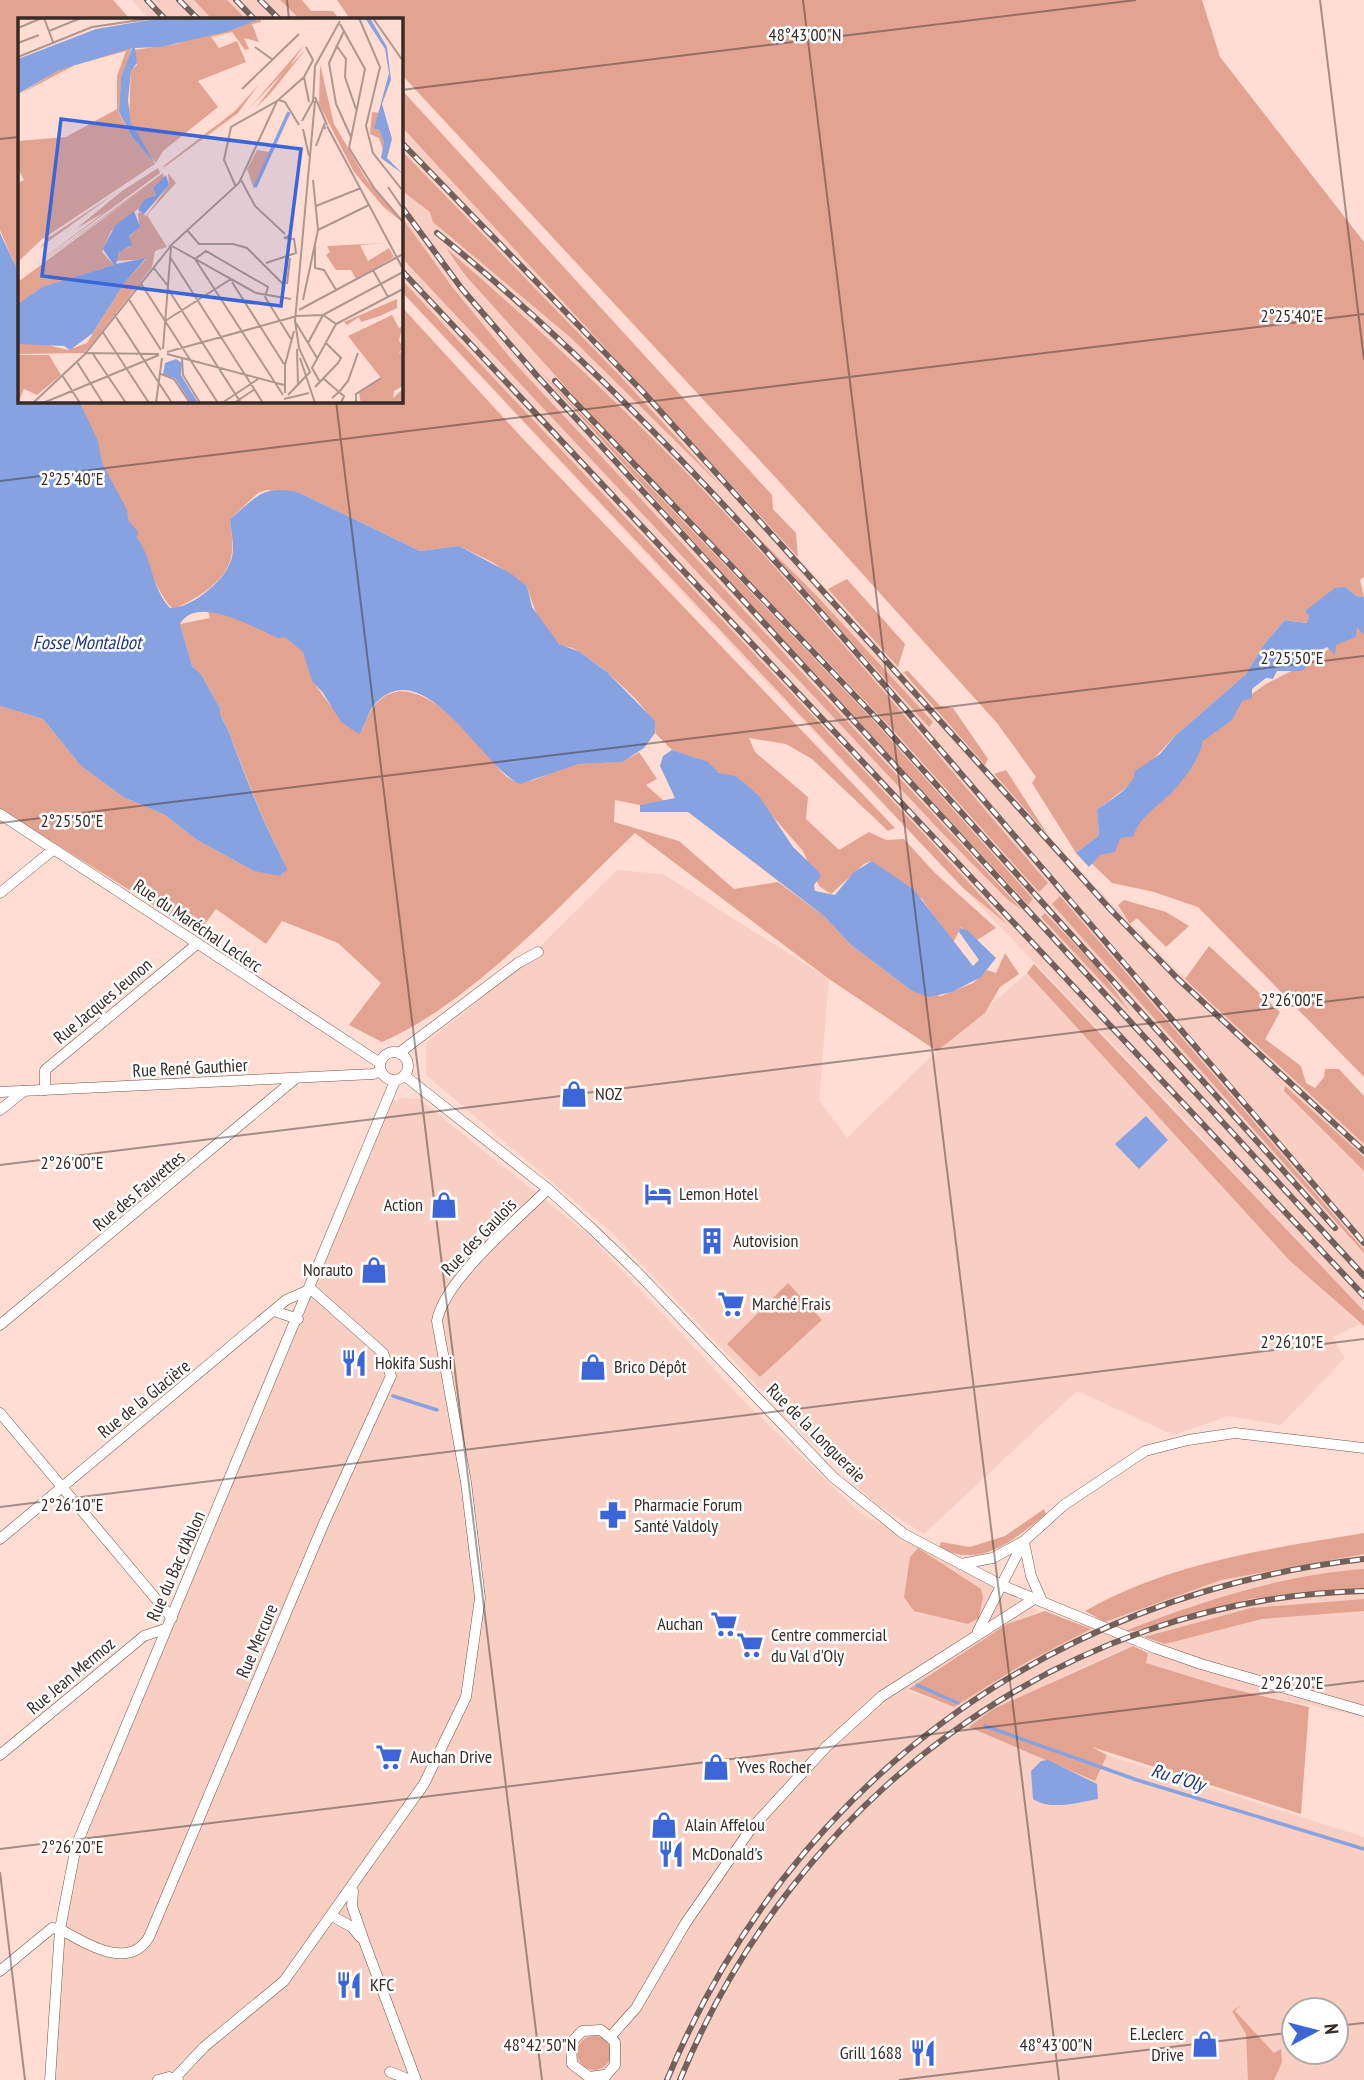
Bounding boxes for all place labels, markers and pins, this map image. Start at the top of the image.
shop icon: NOZ [559,1079,589,1109]
place label: NOZ [595,1082,622,1105]
hotel icon: Lemon Hotel [643,1179,673,1209]
place label: Lemon Hotel [679,1182,759,1205]
shop icon: Action [429,1190,459,1220]
place label: Action [384,1193,423,1216]
building icon: Autovision [697,1226,727,1256]
place label: Autovision [733,1229,798,1252]
shop icon: Norauto [359,1255,389,1285]
place label: Norauto [303,1258,353,1281]
supermarket icon: Marché Frais [716,1289,746,1319]
place label: Marché Frais [752,1292,831,1315]
restaurant icon: Hokifa Sushi [339,1348,369,1378]
place label: Hokifa Sushi [375,1351,452,1374]
shop icon: Brico Dépôt [578,1352,608,1382]
place label: Brico Dépôt [614,1355,686,1378]
place label: Pharmacie Forum Santé Valdoly [634,1493,742,1537]
pharmacy icon: Pharmacie Forum Santé Valdoly [598,1500,628,1530]
supermarket icon: Auchan [709,1609,739,1639]
place label: Auchan [657,1612,703,1635]
place label: Centre commercial du Val d'Oly [771,1623,887,1667]
supermarket icon: Centre commercial du Val d'Oly [735,1630,765,1660]
supermarket icon: Auchan Drive [374,1742,404,1772]
place label: Auchan Drive [410,1745,492,1768]
shop icon: Yves Rocher [701,1752,731,1782]
place label: Yves Rocher [737,1755,811,1778]
shop icon: Alain Affelou [649,1810,679,1840]
place label: Alain Affelou [685,1813,765,1836]
restaurant icon: McDonald's [656,1839,686,1869]
place label: McDonald's [692,1842,763,1865]
restaurant icon: KFC [334,1970,364,2000]
place label: KFC [370,1973,395,1996]
place label: E.Leclerc Drive [1130,2022,1185,2066]
shop icon: E.Leclerc Drive [1190,2029,1220,2059]
restaurant icon: Grill 1688 [908,2038,938,2068]
place label: Grill 1688 [840,2041,902,2064]

